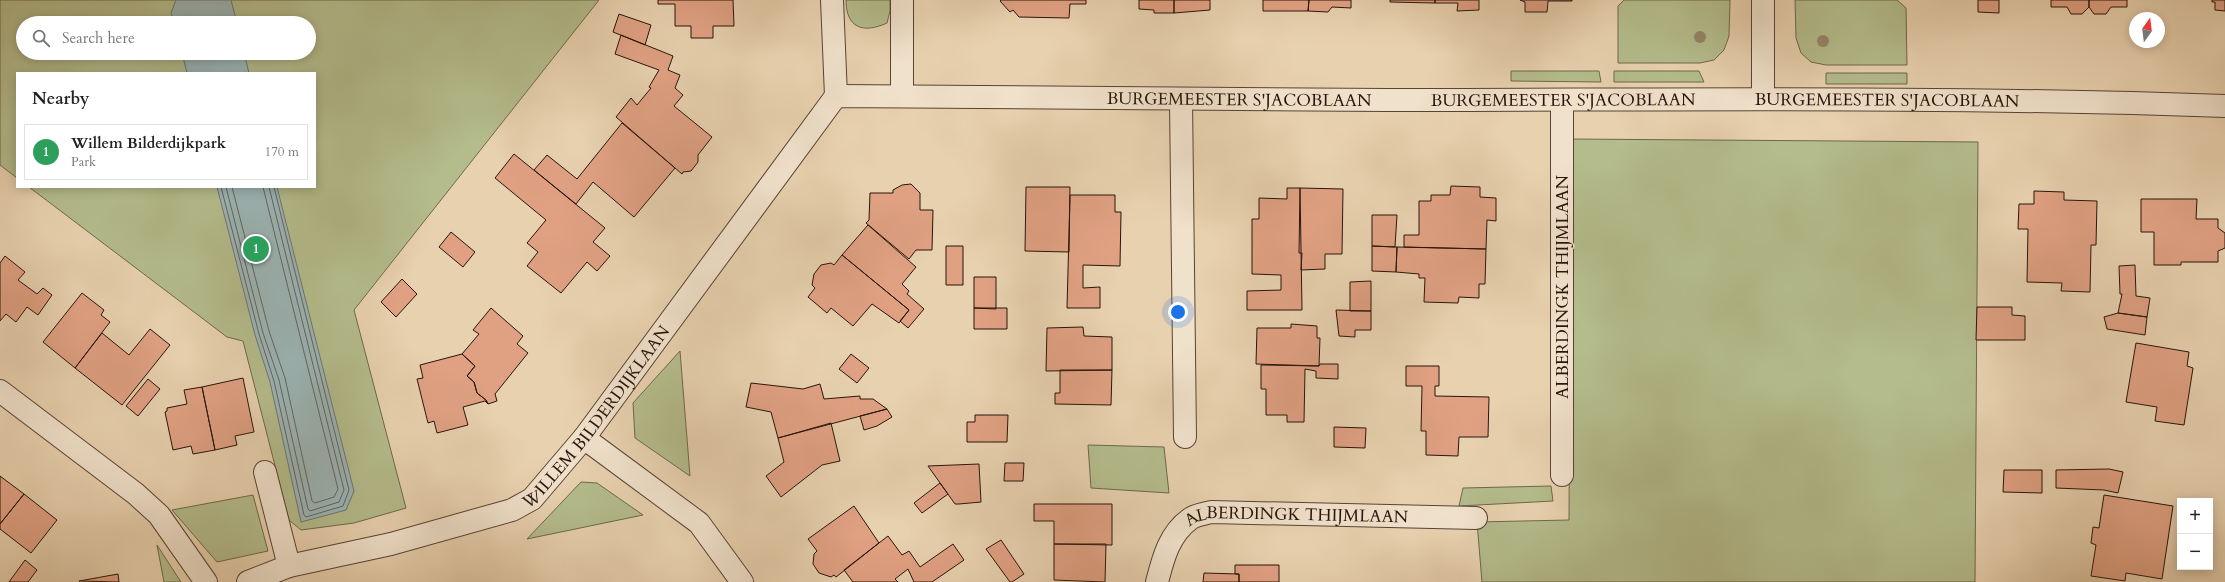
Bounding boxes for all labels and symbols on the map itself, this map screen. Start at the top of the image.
north arrow [2129,12,2165,48]
street label: BURGEMEESTER S'JACOBLAAN [1107,86,1372,111]
street label: BURGEMEESTER S'JACOBLAAN [1431,88,1696,111]
street label: BURGEMEESTER S'JACOBLAAN [1755,88,2020,112]
street label: ALBERDINGK THIJMLAAN [1551,174,1574,399]
pin: 1 [243,234,269,264]
your location [1168,302,1188,322]
street label: WILLEM BILDERDIJKLAAN [517,320,675,514]
street label: ALBERDINGK THIJMLAAN [1179,500,1409,531]

